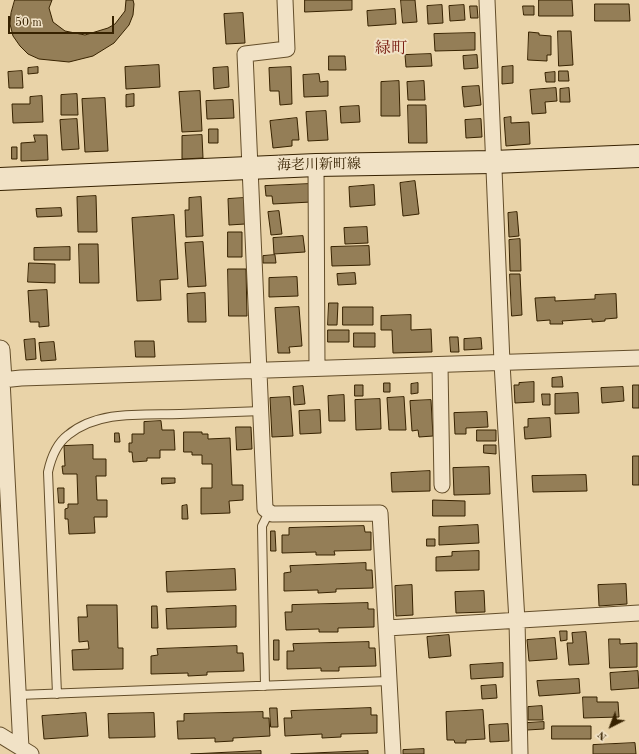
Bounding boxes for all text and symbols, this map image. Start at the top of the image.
scale bar [10,8,116,34]
text: 50 m [15,17,42,29]
district label: 緑町 [375,39,407,59]
street label: 海老川新町線 [277,156,361,174]
north arrow [591,706,631,746]
text: N [596,728,609,742]

